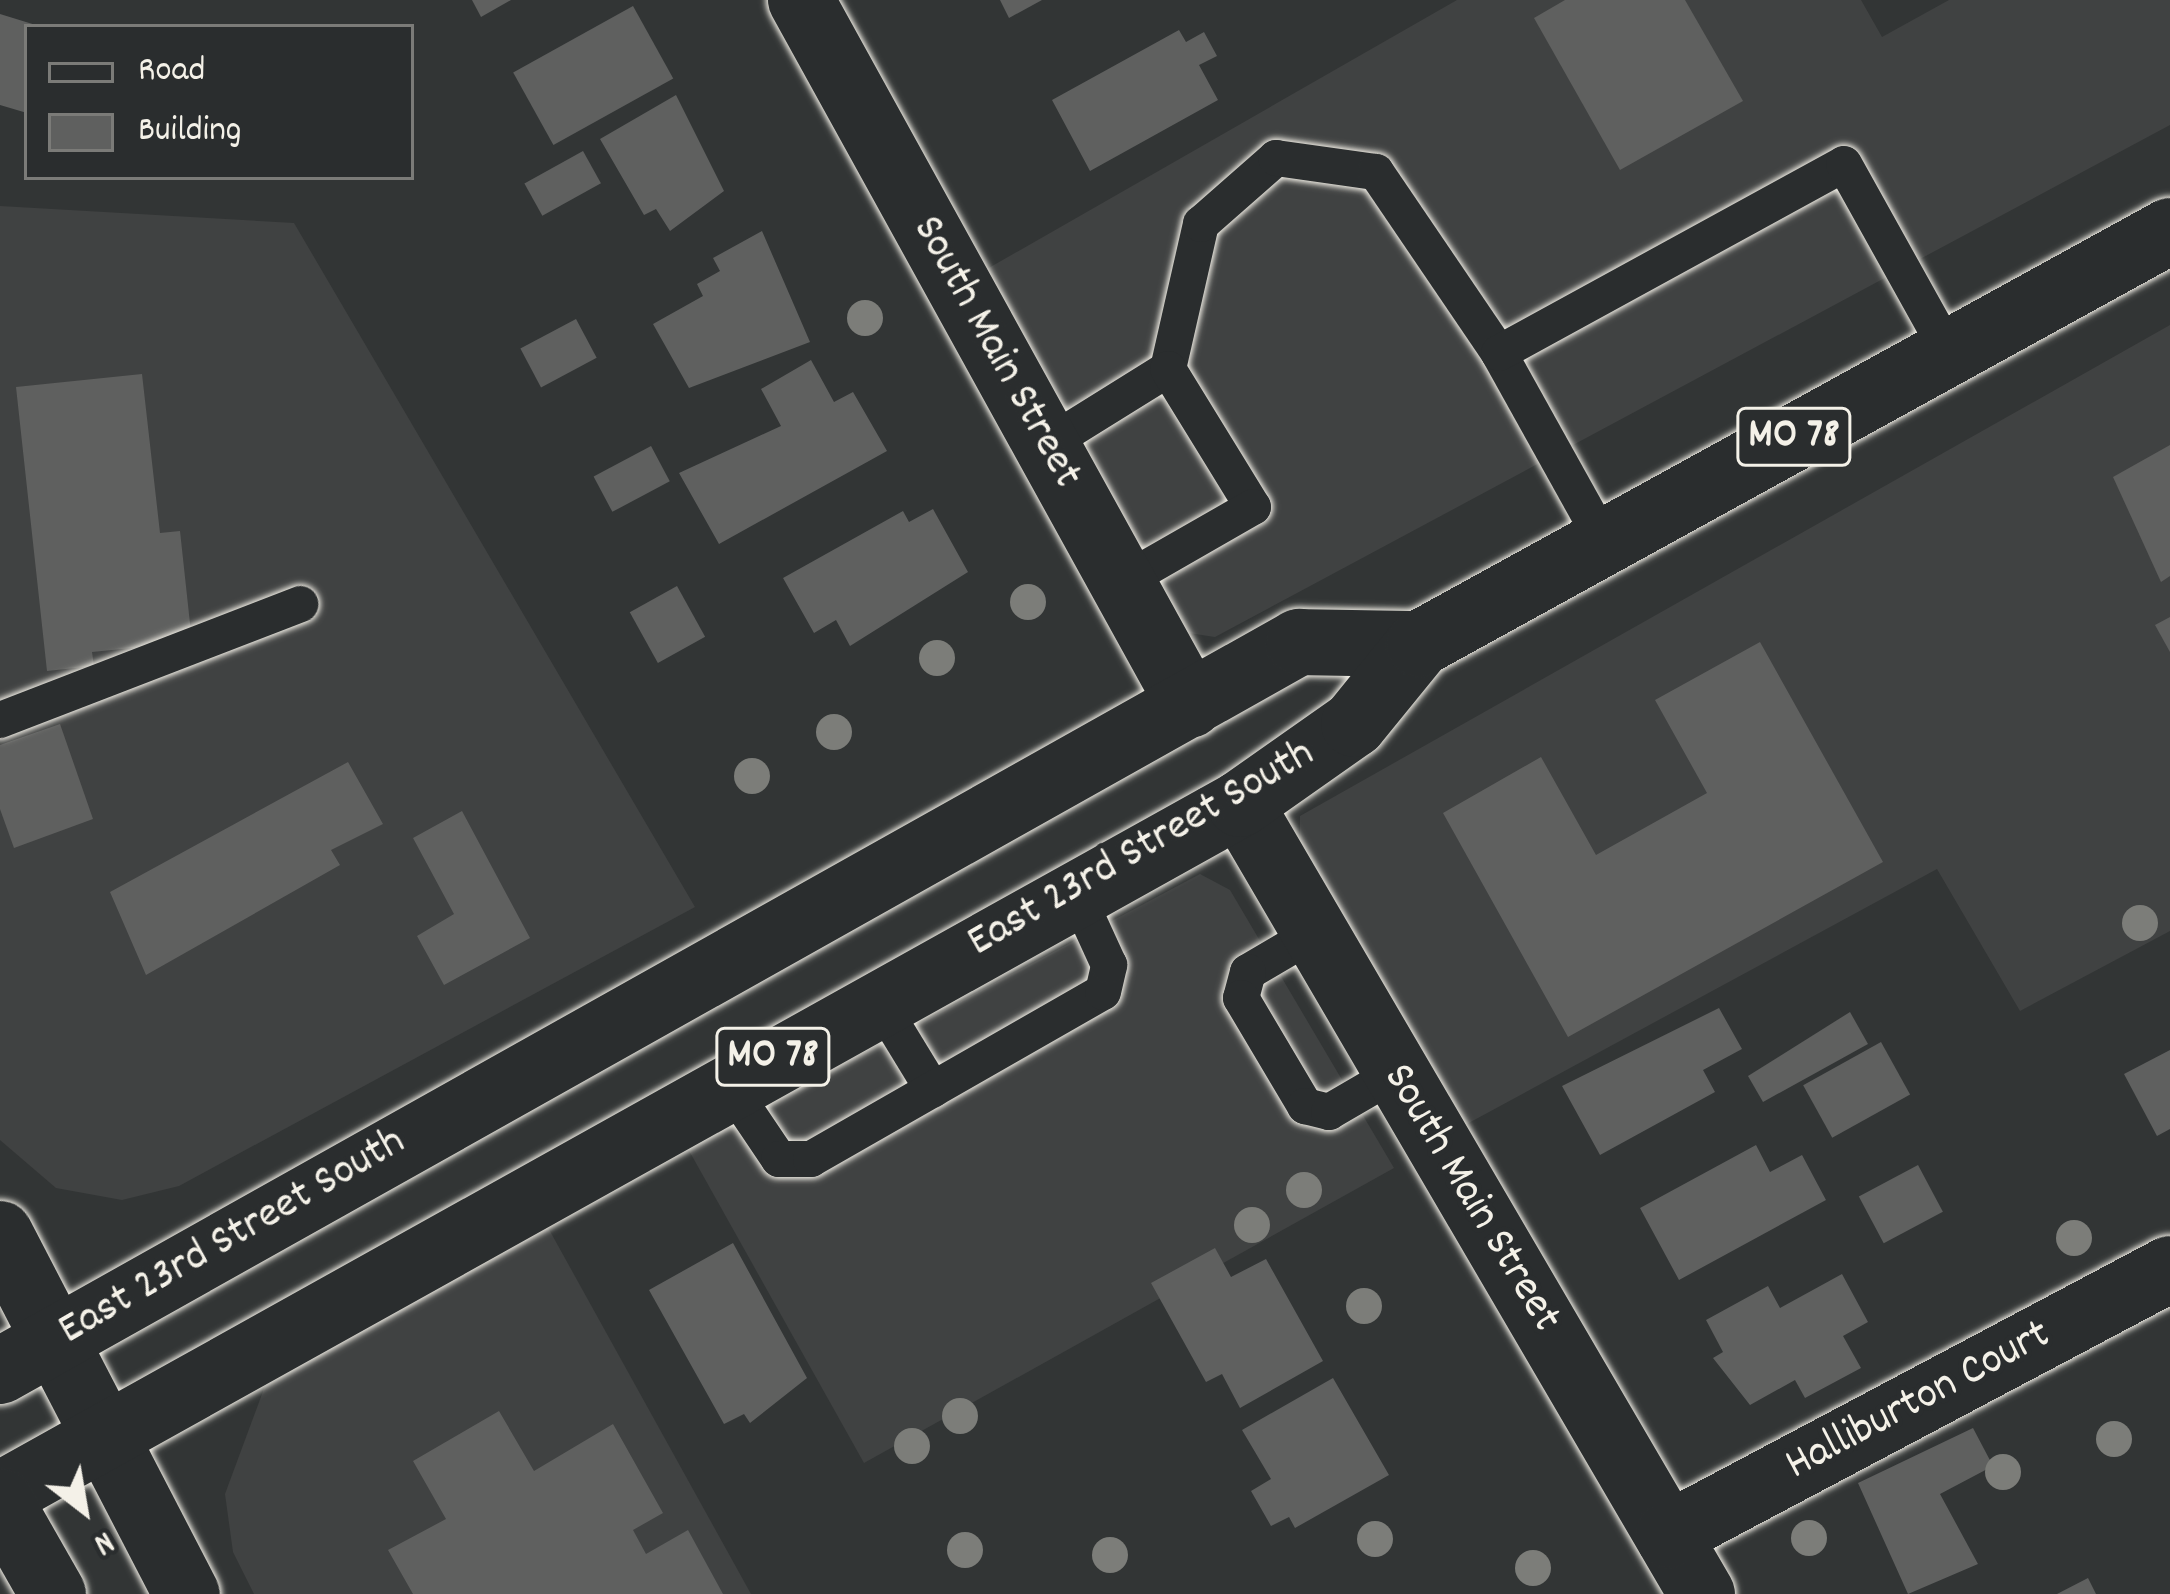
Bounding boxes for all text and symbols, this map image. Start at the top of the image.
legend [24,24,414,180]
text: Road [138,46,205,98]
text: Building [138,106,242,158]
street label: South Main Street [898,207,1092,499]
road number: MO 78 [1734,401,1854,473]
street label: East 23rd Street South [959,729,1325,971]
road number: MO 78 [713,1021,833,1093]
street label: South Main Street [1369,1055,1571,1343]
street label: East 23rd Street South [50,1117,416,1359]
street label: Halliburton Court [1777,1310,2061,1494]
north arrow [24,1450,144,1570]
text: N [84,1517,122,1566]

